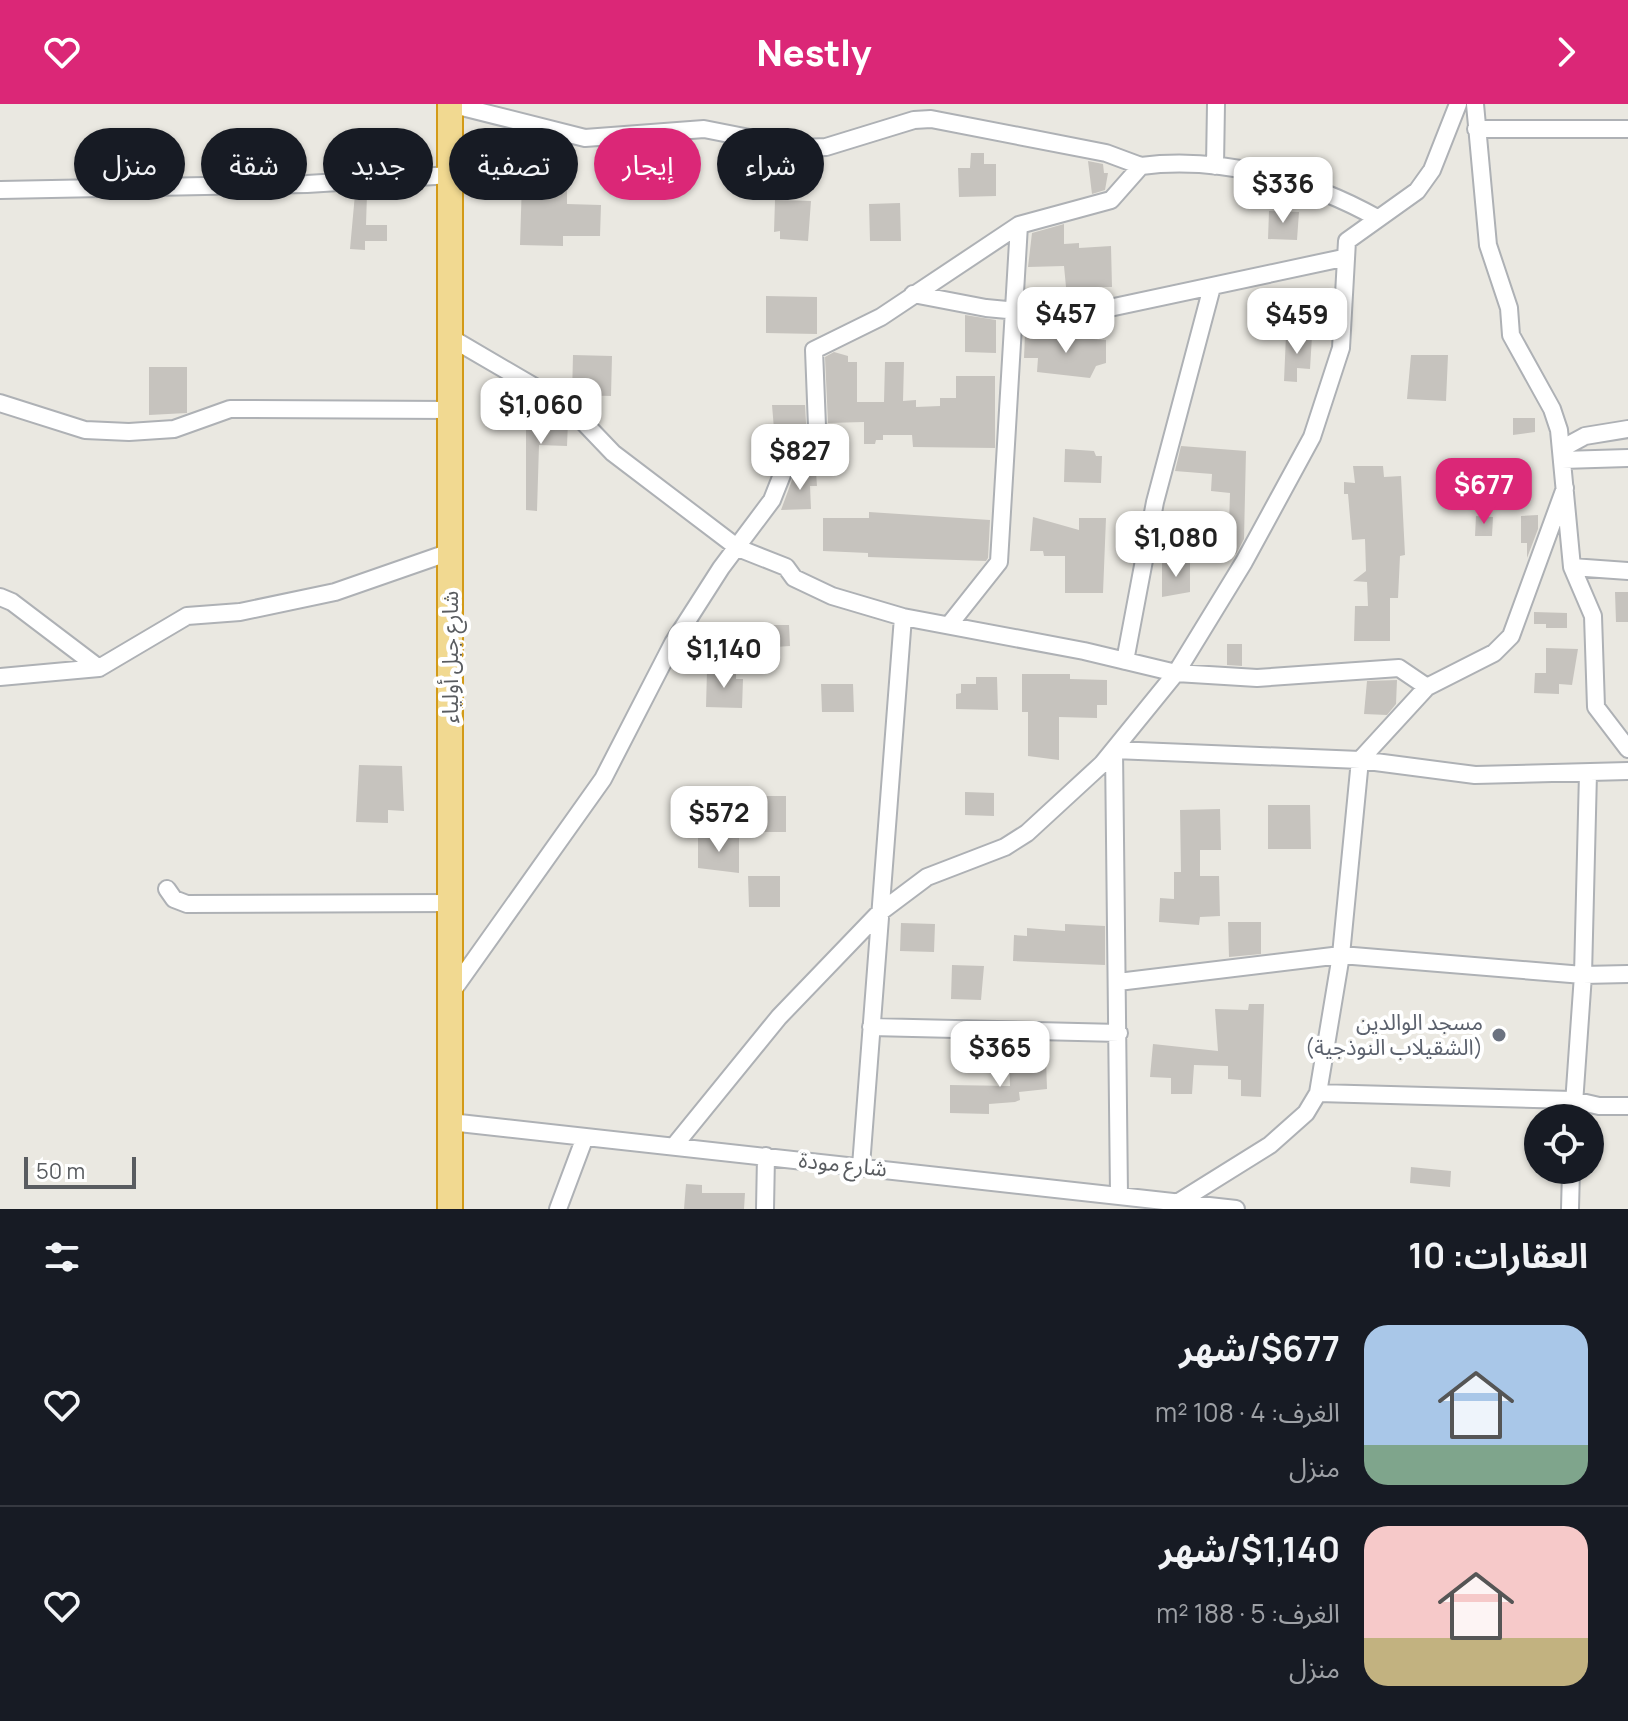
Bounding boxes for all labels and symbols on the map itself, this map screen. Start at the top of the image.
pin: $336 [1236,157,1330,225]
pin: $457 [1019,287,1113,355]
pin: $459 [1250,288,1344,356]
pin: $1,060 [476,378,606,446]
pin: $827 [753,424,847,492]
pin: $677 [1437,458,1531,526]
pin: $1,080 [1111,511,1241,579]
street label: شارع جبل أولياء [435,591,467,723]
pin: $1,140 [659,622,789,690]
pin: $572 [672,786,766,854]
place label: مسجد الوالدين (الشقيلاب النوذجية) [1305,1007,1483,1062]
pin: $365 [953,1021,1047,1089]
marker: مسجد الوالدين (الشقيلاب النوذجية) [1490,1026,1508,1044]
street label: شارع مودة [797,1144,889,1186]
scale bar [24,1153,136,1189]

